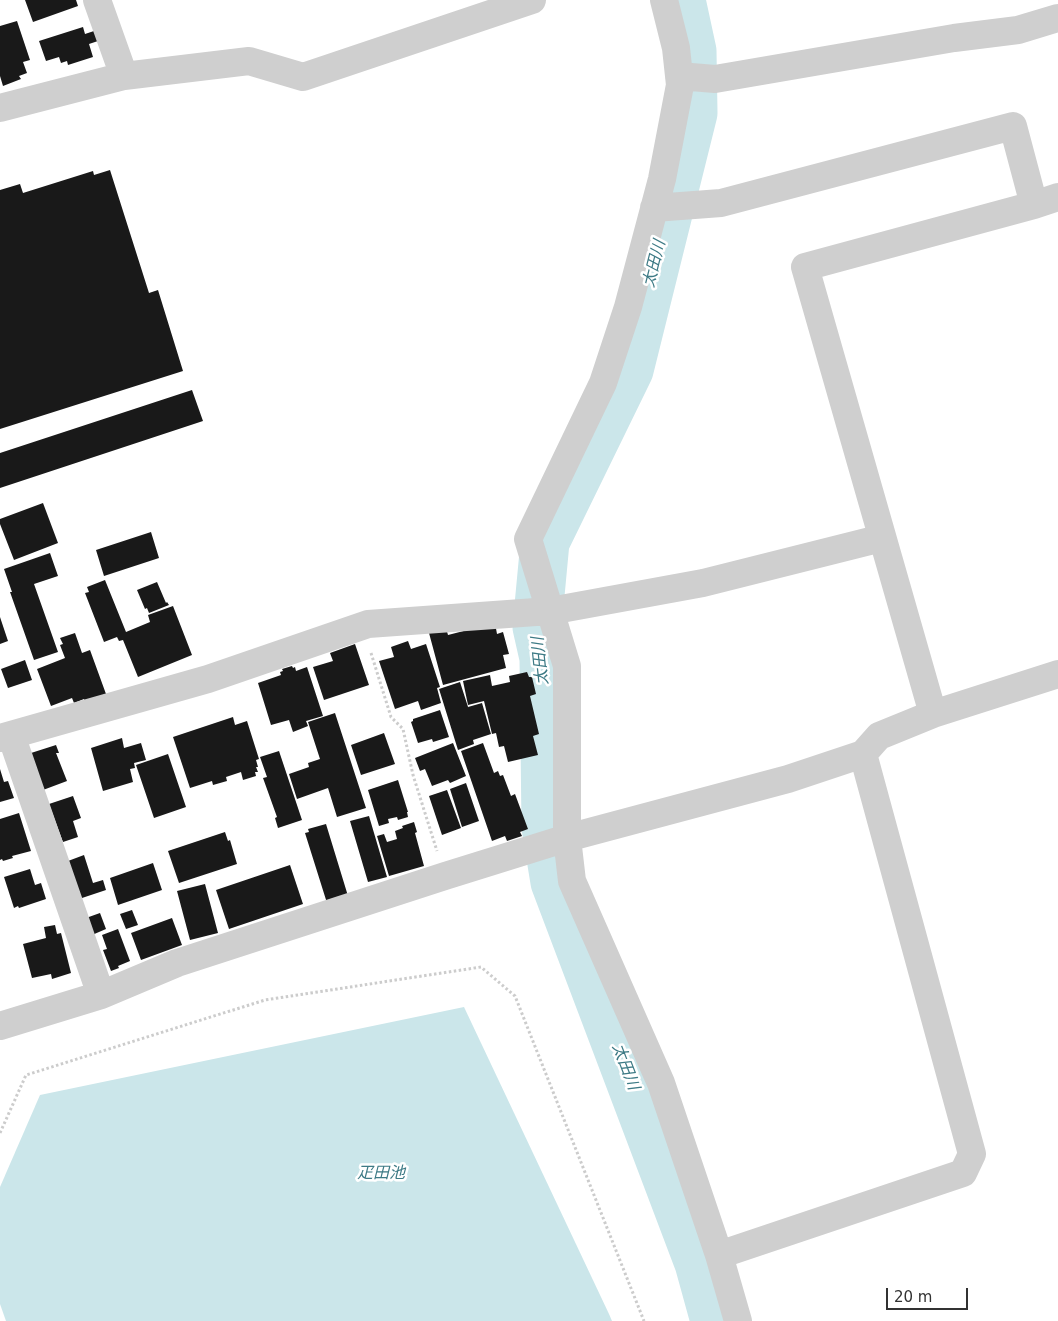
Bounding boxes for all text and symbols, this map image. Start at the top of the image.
water label: 太田川 [640,238,670,290]
water label: 太田川 [529,636,553,686]
water label: 太田川 [607,1041,643,1093]
water label: 疋田池 [357,1164,405,1184]
scale bar [888,1278,970,1310]
text: 20 m [894,1288,932,1306]

